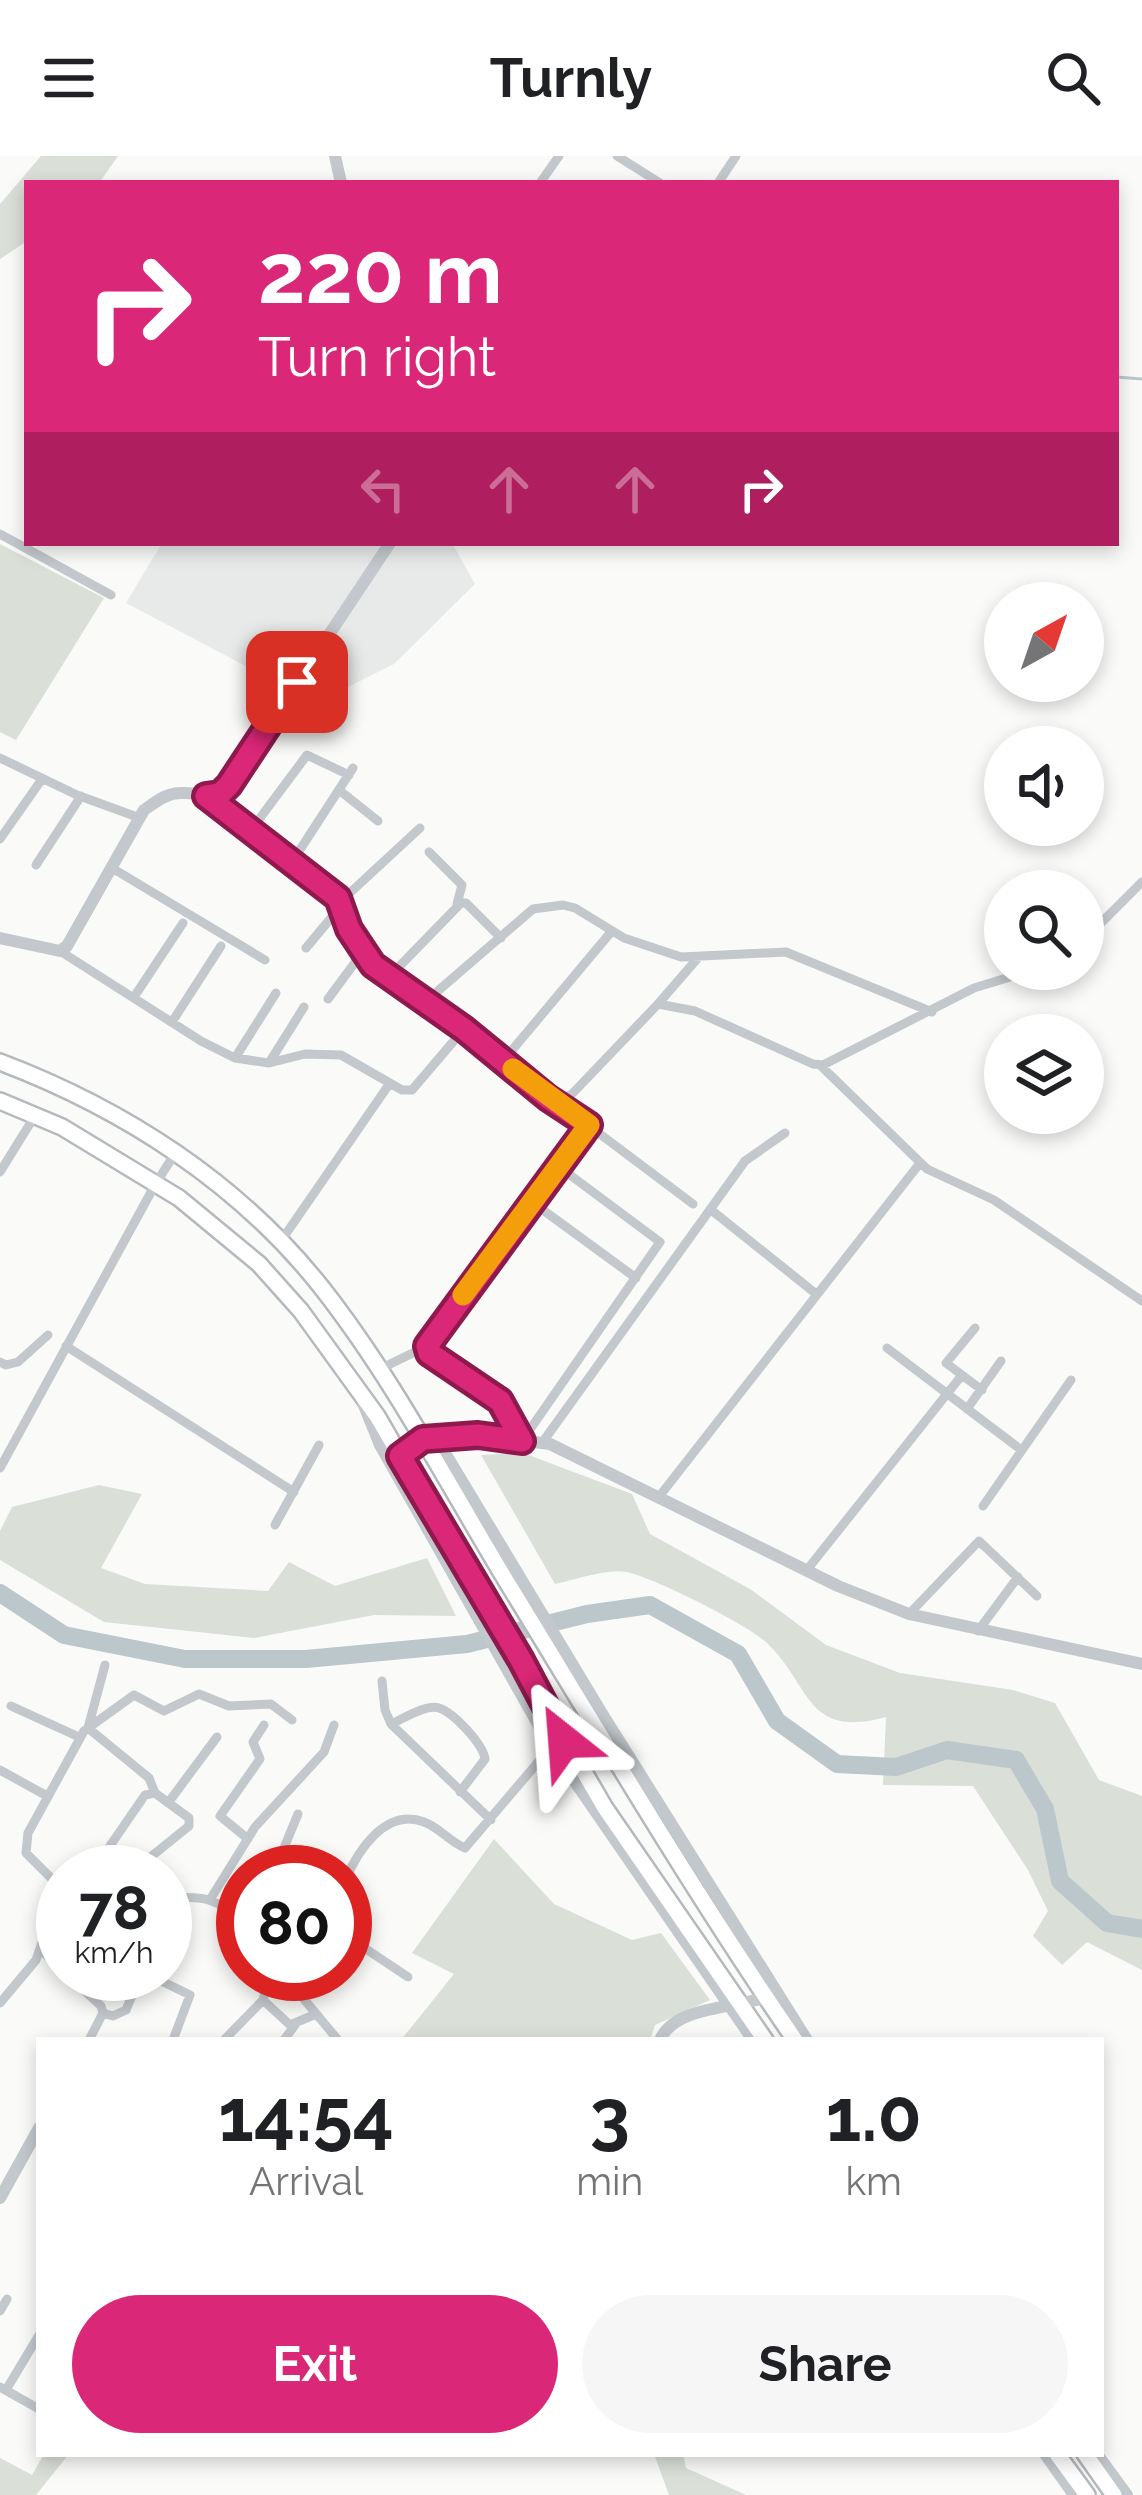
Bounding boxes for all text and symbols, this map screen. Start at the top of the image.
icon: menu [36,45,102,111]
icon: search [1040,45,1106,111]
text: Turnly [490,46,652,110]
text: 220 m [258,224,503,323]
icon: right [60,228,216,384]
text: Turn right [258,325,496,389]
icon: left [350,456,416,522]
icon: ahead [476,456,542,522]
icon: ahead [602,456,668,522]
icon: right [728,456,794,522]
north arrow [984,582,1104,702]
map controls [984,582,1104,1134]
pin [246,631,348,733]
icon: arrive [264,649,330,715]
button: sound [984,726,1104,846]
button: search [984,870,1104,990]
button: layers [984,1014,1104,1134]
position arrow [501,1678,627,1804]
speed limit sign: 80 [216,1845,372,2001]
text: 78 [79,1873,149,1943]
text: km/h [74,1935,154,1970]
text: 14:54 [218,2073,394,2158]
text: 3 [590,2073,630,2158]
text: 1.0 [826,2073,922,2158]
text: Arrival [249,2158,363,2204]
text: min [576,2158,643,2204]
text: km [845,2158,902,2204]
button: Exit [72,2295,558,2433]
button: Share [582,2295,1068,2433]

